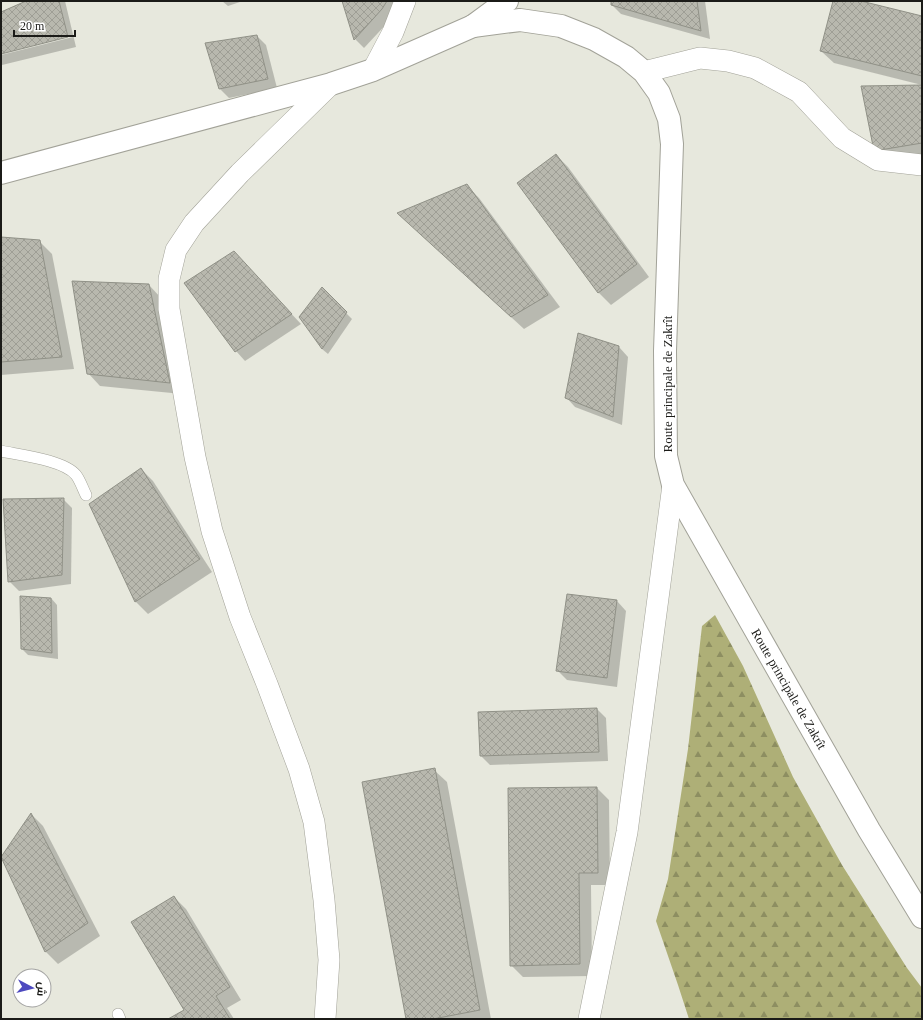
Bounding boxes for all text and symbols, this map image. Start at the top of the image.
scale bar [14,12,75,38]
text: 20 m [20,19,45,33]
street label: Route principale de Zakrît [660,315,675,452]
street label: Route principale de Zakrît [748,626,830,752]
north arrow [12,968,52,1008]
text: ش [34,981,49,997]

